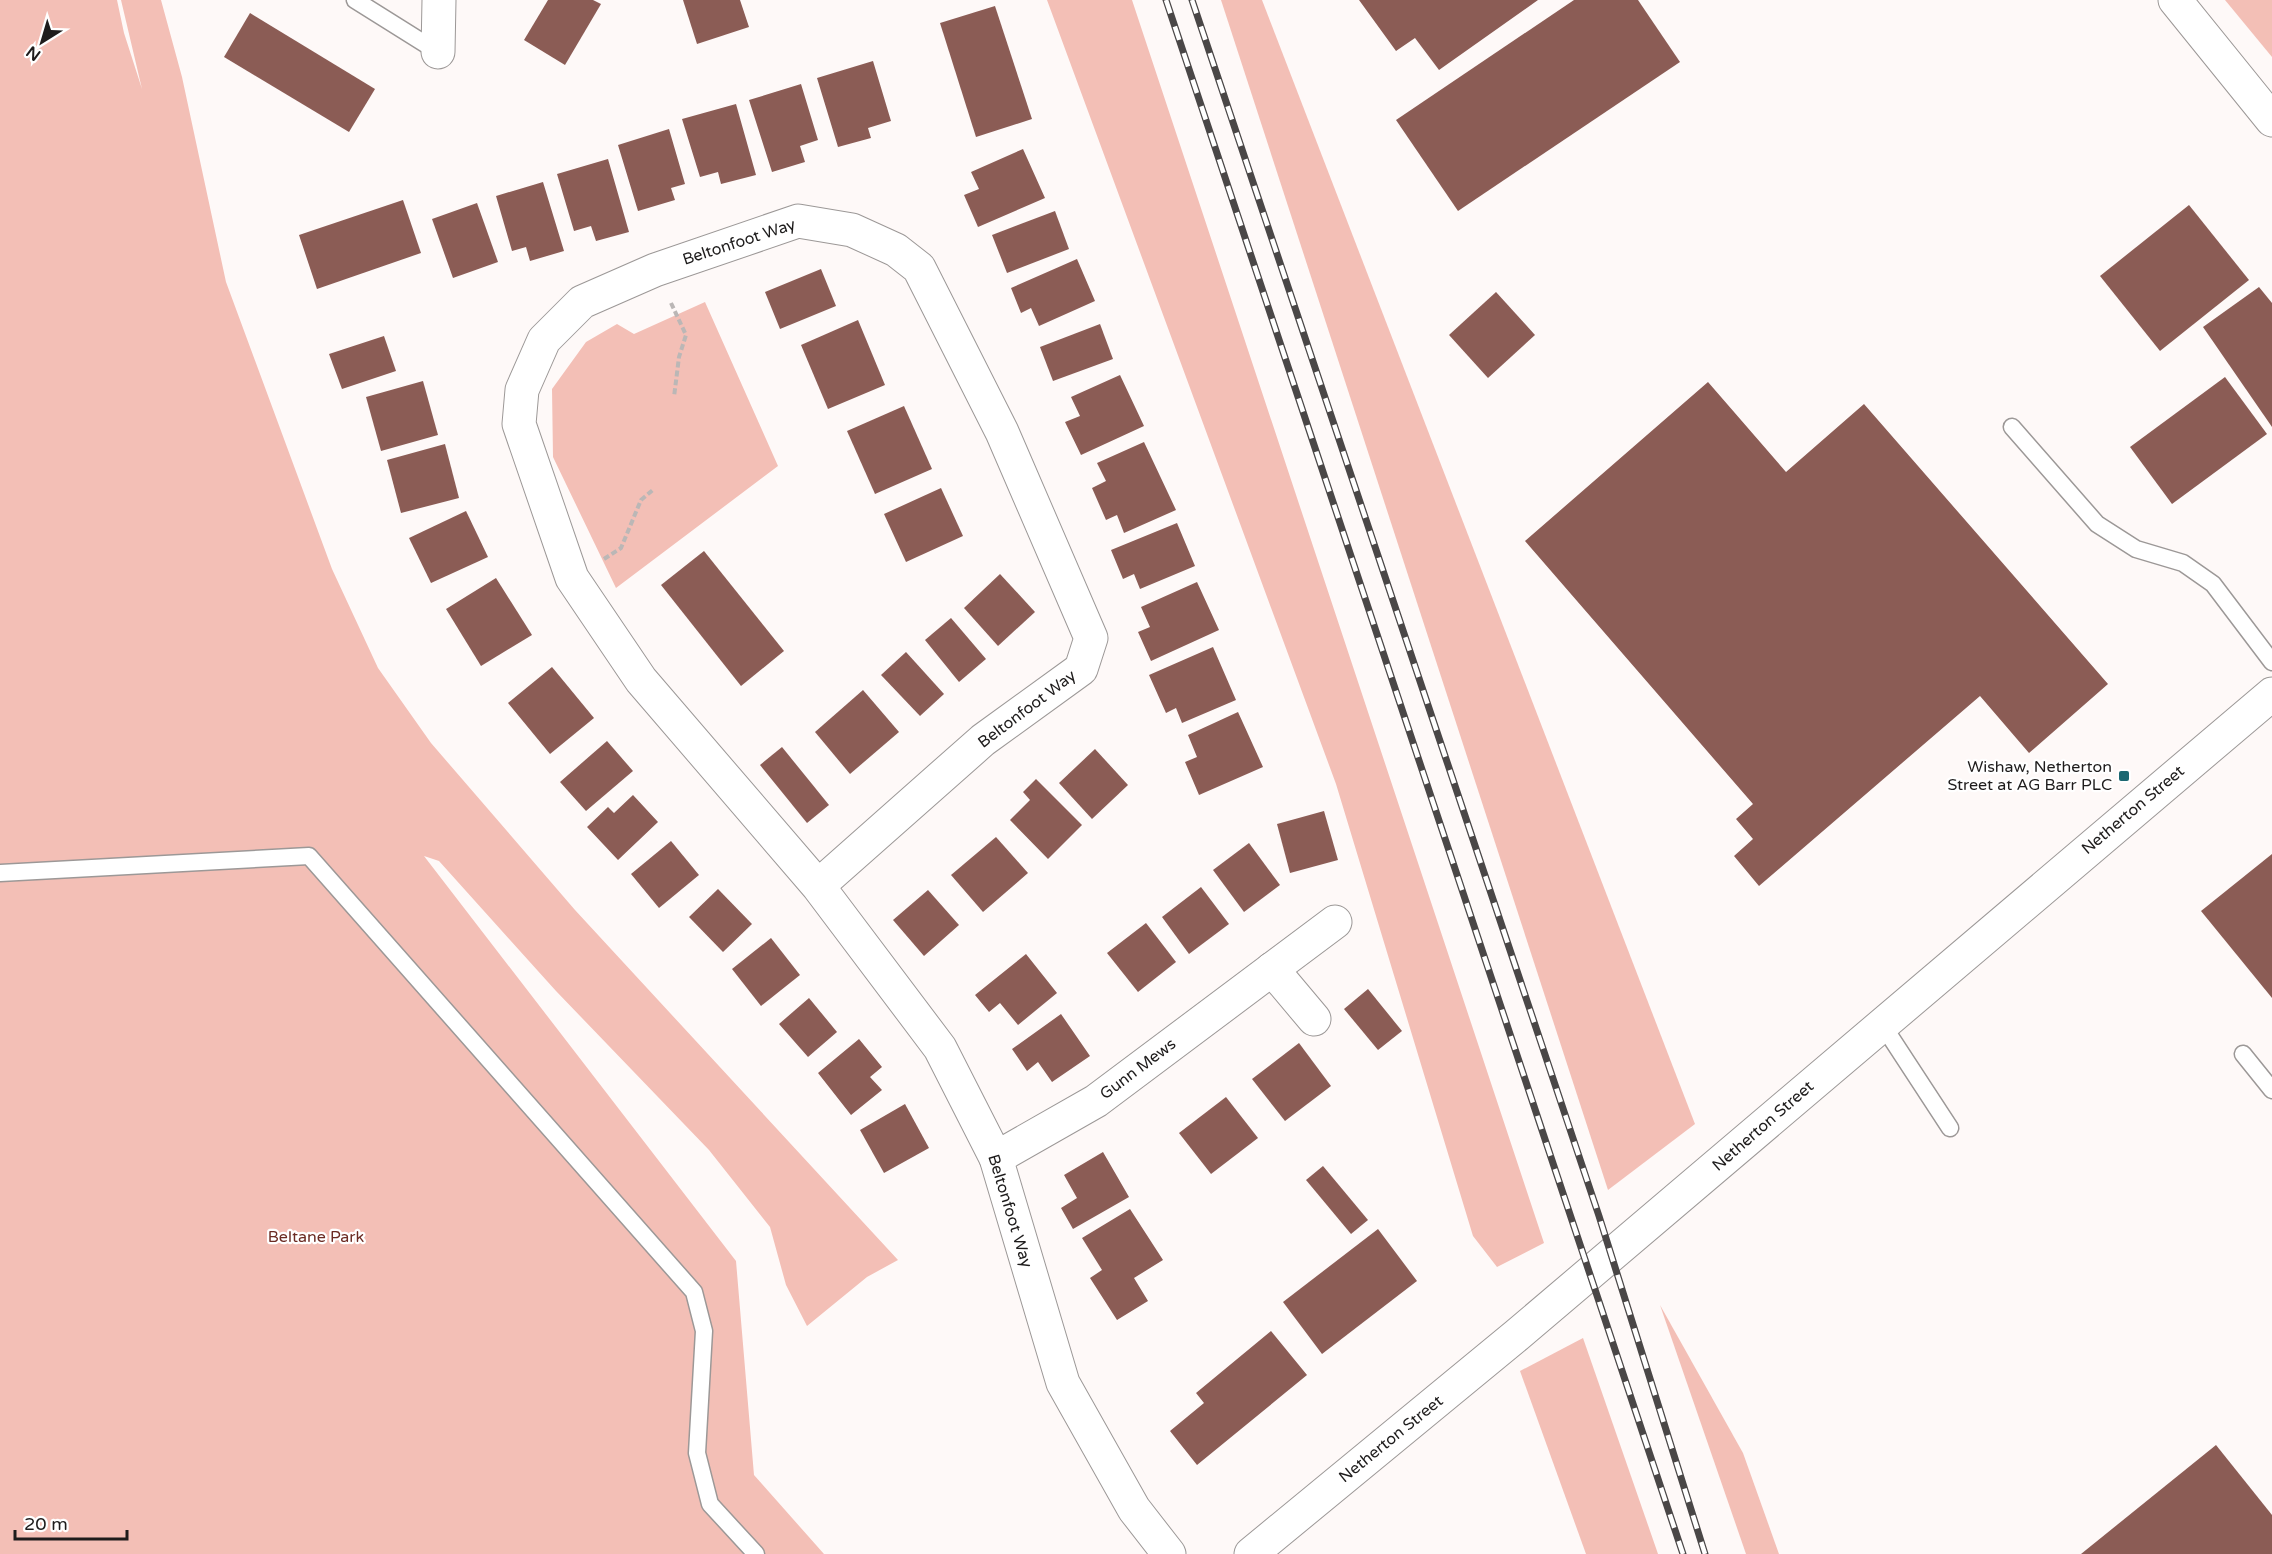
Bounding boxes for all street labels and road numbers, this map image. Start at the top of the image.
street label: Beltonfoot Way [680,214,798,270]
street label: Beltonfoot Way [974,665,1080,752]
street label: Netherton Street [2078,761,2188,859]
street label: Gunn Mews [1096,1034,1180,1104]
street label: Netherton Street [1708,1076,1818,1176]
street label: Beltonfoot Way [983,1152,1037,1271]
street label: Netherton Street [1335,1391,1447,1487]

